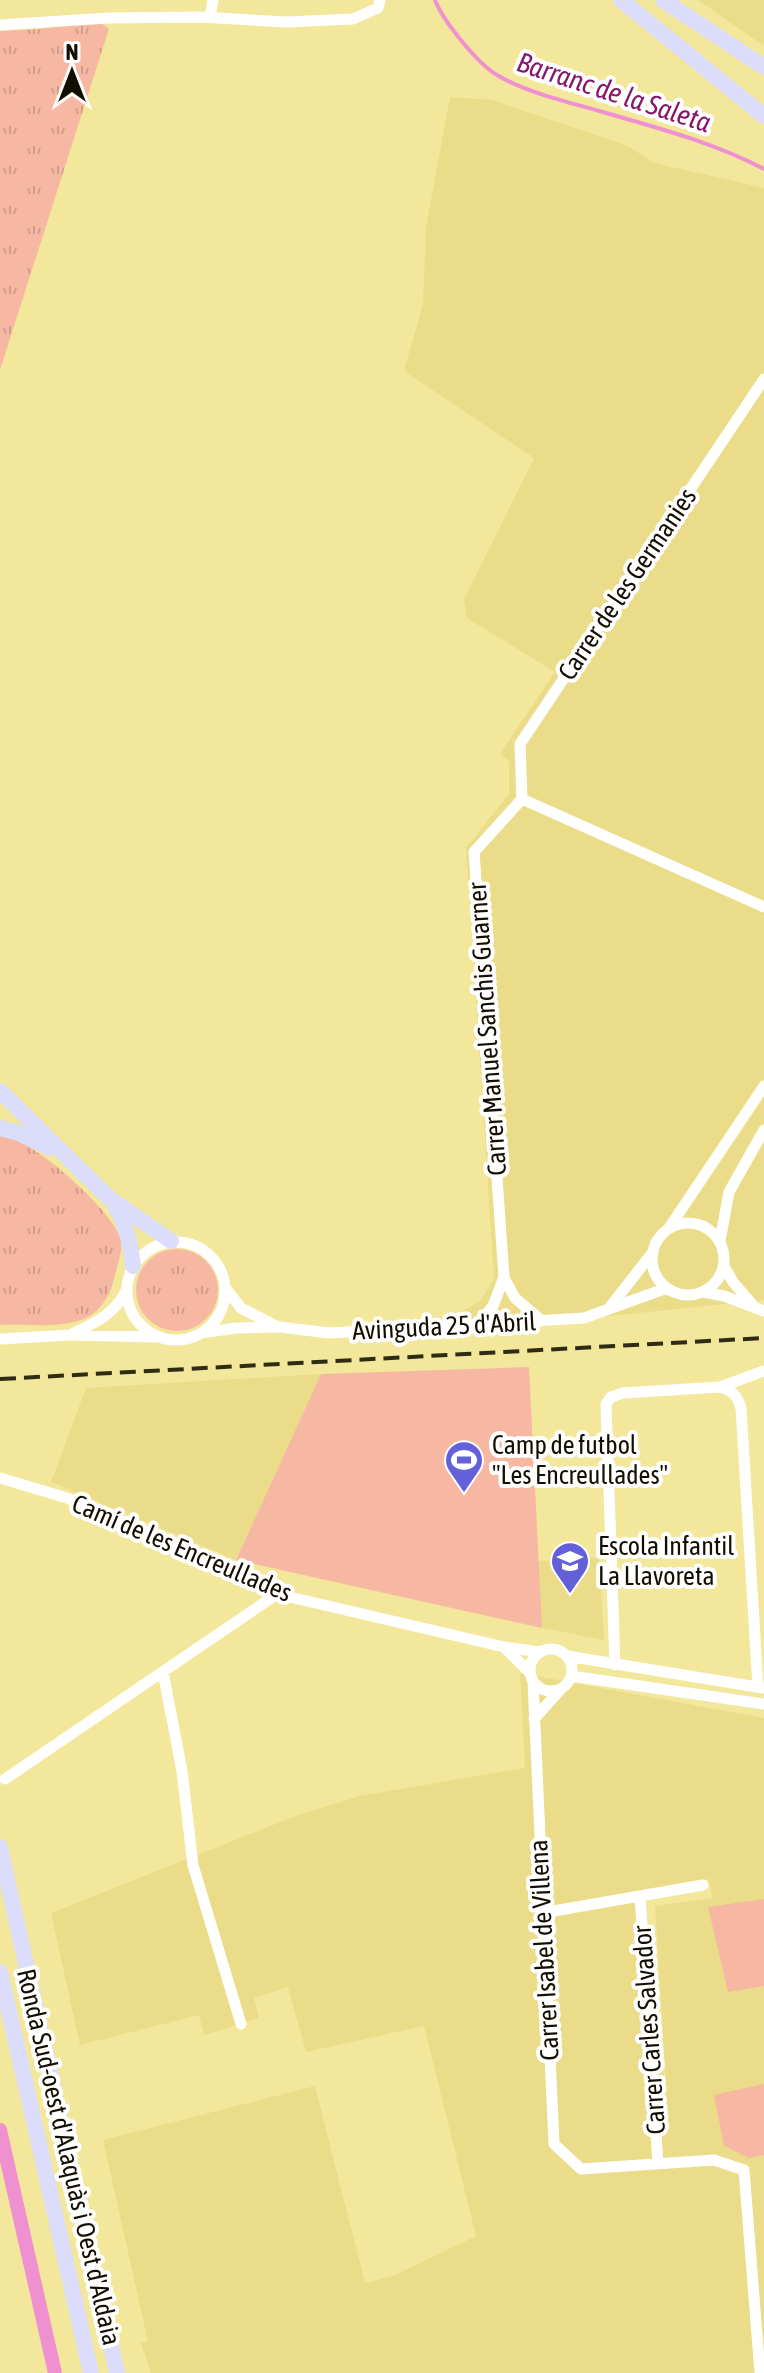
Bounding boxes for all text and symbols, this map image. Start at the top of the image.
north arrow [32,32,112,112]
text: N [66,39,78,65]
water label: Barranc de la Saleta [513,46,715,138]
street label: Carrer de les Germanies [552,482,702,686]
street label: Carrer Manuel Sanchis Guarner [462,881,512,1177]
street label: Avinguda 25 d'Abril [351,1306,537,1346]
place label: Camp de futbol "Les Encreullades" [492,1430,668,1490]
sports icon: Camp de futbol "Les Encreullades" [443,1439,485,1494]
street label: Camí de les Encreullades [68,1488,296,1608]
place label: Escola Infantil La Llavoreta [598,1531,734,1591]
school or university icon: Escola Infantil La Llavoreta [549,1540,591,1595]
street label: Carrer Isabel de Villena [523,1839,565,2061]
street label: Carrer Carles Salvador [627,1924,671,2135]
street label: Ronda Sud-oest d'Alaquàs i Oest d'Aldaia [11,1966,127,2348]

